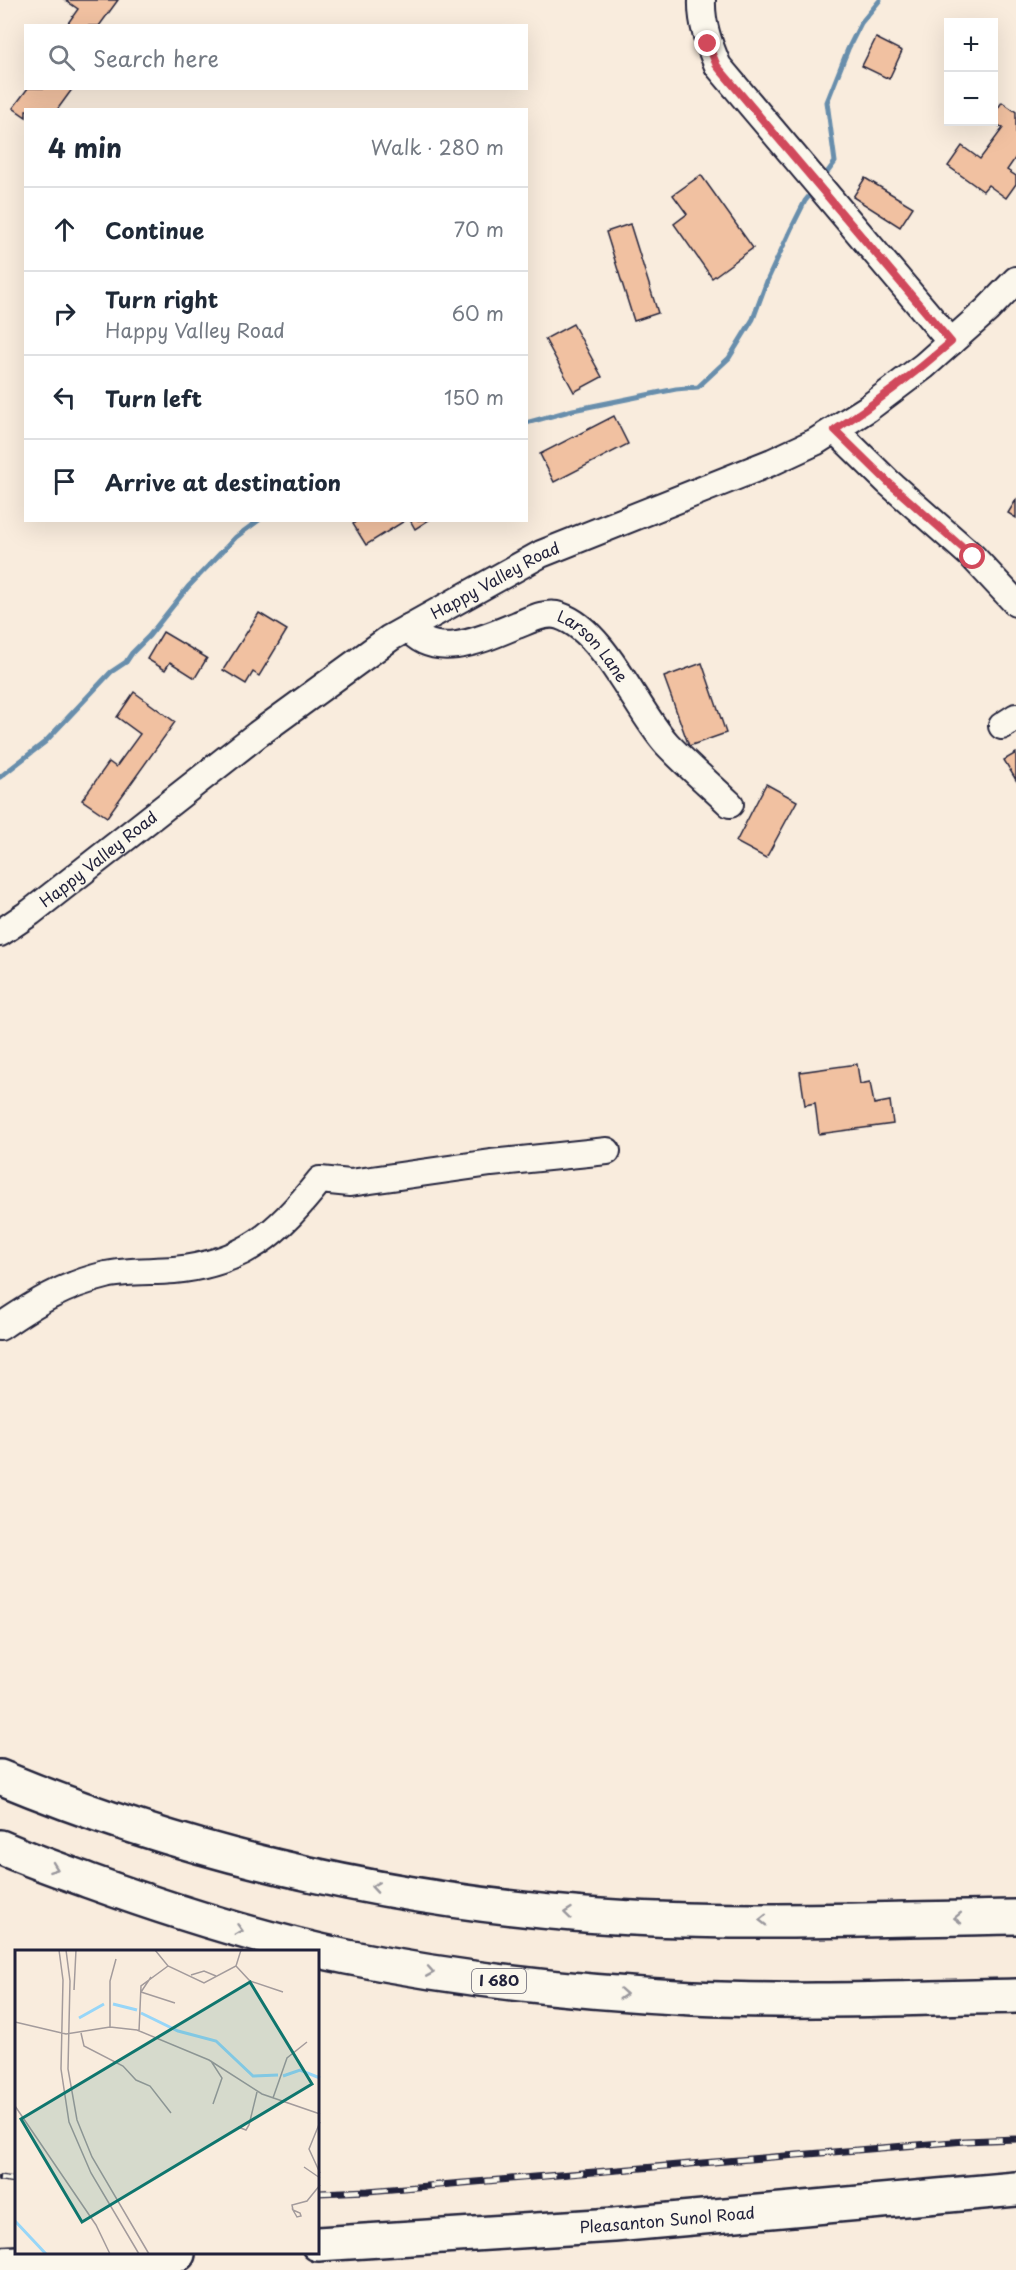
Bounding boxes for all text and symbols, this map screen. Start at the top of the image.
map controls [944,18,998,126]
button: + [944,18,998,72]
search box [24,24,528,90]
route end [694,30,720,56]
icon: search [45,41,78,74]
text: Search here [93,41,219,74]
button: − [944,72,998,126]
text: 4 min [48,128,122,167]
text: Walk · 280 m [371,132,504,162]
icon: ahead [48,213,81,246]
text: Continue [105,213,204,246]
text: 70 m [454,214,504,244]
text: Turn right [105,282,218,315]
icon: right [48,297,81,330]
text: 60 m [452,298,504,328]
text: Happy Valley Road [105,315,285,345]
icon: left [48,381,81,414]
text: Turn left [105,381,202,414]
text: 150 m [444,382,504,412]
icon: arrive [48,465,81,498]
text: Arrive at destination [105,465,341,498]
street label: Happy Valley Road [425,535,563,624]
route start [959,543,985,569]
street label: Larson Lane [554,603,635,687]
street label: Happy Valley Road [34,805,162,912]
one-way arrow [48,1861,59,1873]
one-way arrow [370,1881,380,1894]
one-way arrow [563,1907,572,1920]
one-way arrow [953,1912,962,1924]
one-way arrow [758,1914,767,1926]
one-way arrow [234,1923,244,1935]
inset map [15,1950,320,2255]
one-way arrow [425,1965,434,1977]
road number: I 680 [472,1969,526,1993]
one-way arrow [619,1987,628,2000]
street label: Pleasanton Sunol Road [579,2199,756,2238]

